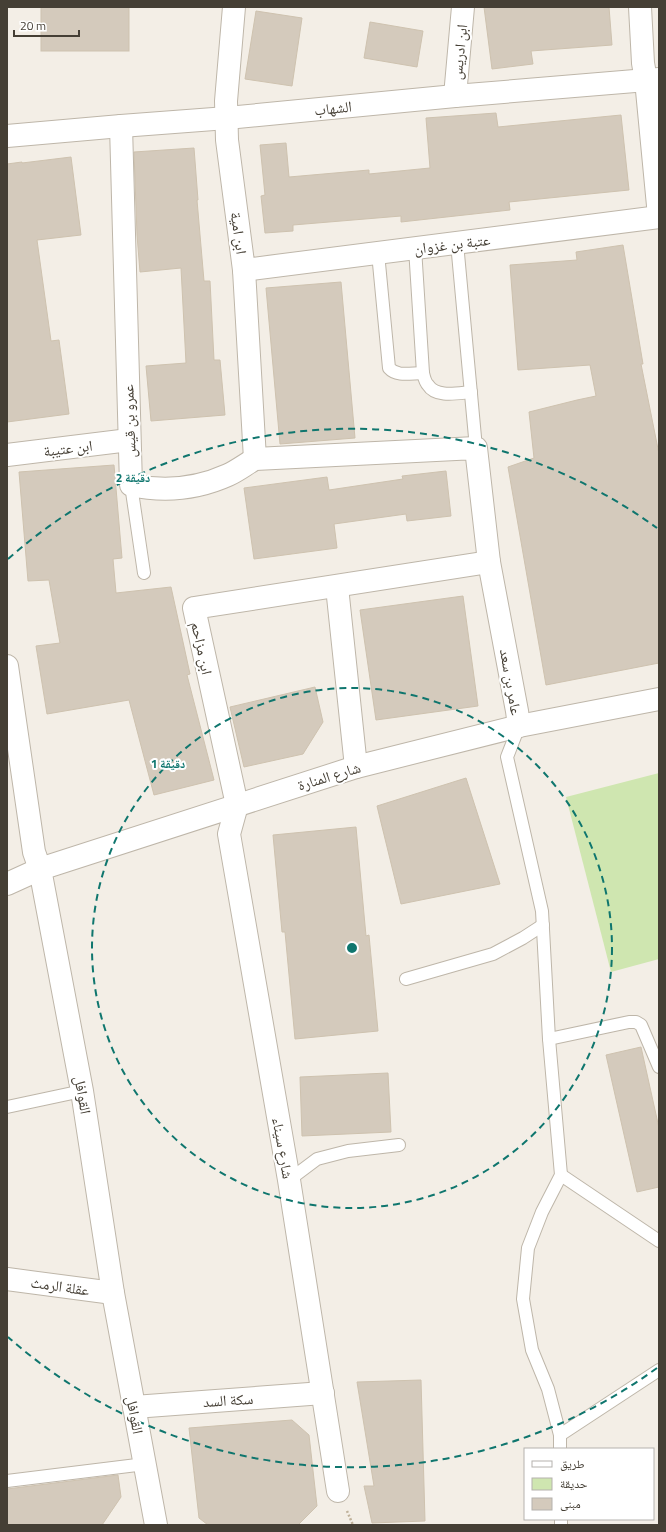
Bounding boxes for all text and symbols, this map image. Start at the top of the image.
scale bar [14,12,79,38]
text: 20 m [20,16,46,35]
street label: ابن ادريس [445,23,473,81]
street label: الشهاب [313,95,353,121]
street label: ابن امية [225,210,253,256]
street label: عتبة بن غزوان [413,228,492,260]
street label: عمرو بن قيس [116,384,142,458]
street label: ابن عتيبة [42,434,94,462]
text: 2 دقيقة [116,468,150,487]
street label: ابن مزاحم [185,619,219,677]
street label: عامر بن سعد [494,647,528,717]
text: 1 دقيقة [151,754,185,773]
street label: شارع المنارة [295,755,363,796]
centre of rings [345,941,359,955]
street label: القوافل [68,1074,98,1116]
street label: شارع سيناء [266,1116,300,1181]
street label: عقلة الرمث [29,1271,91,1302]
street label: سكة السد [202,1387,254,1413]
street label: القوافل [120,1394,150,1436]
legend [524,1448,654,1520]
text: طريق [560,1454,585,1473]
text: حديقة [560,1474,588,1493]
text: مبنى [560,1494,581,1513]

